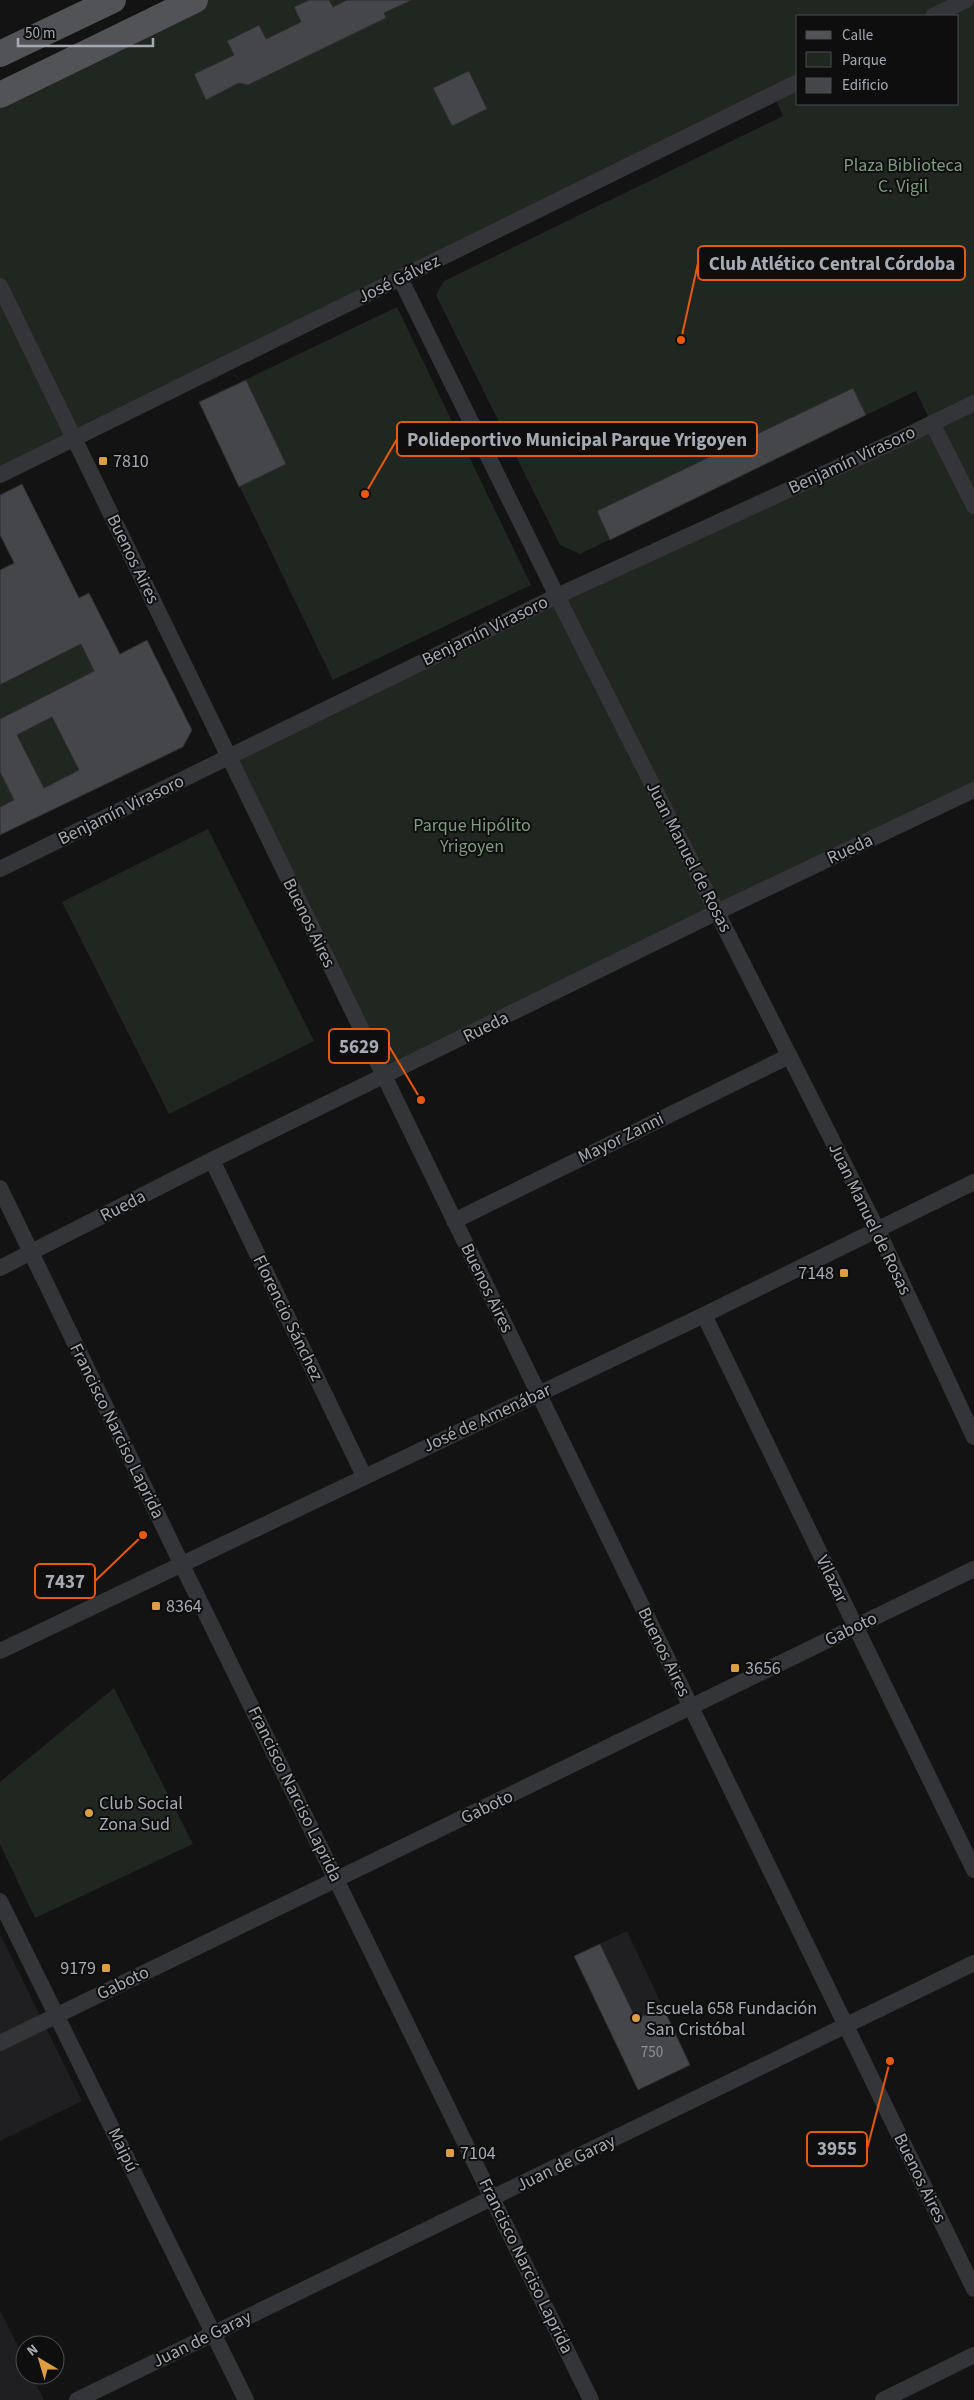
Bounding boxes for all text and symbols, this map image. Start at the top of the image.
scale bar [18,15,152,47]
legend [796,15,959,105]
text: 50 m [25,23,55,44]
text: Calle [842,25,873,46]
text: Parque [842,50,886,71]
text: Edificio [842,75,889,96]
park label: Plaza Biblioteca C. Vigil [843,153,963,199]
callout: Club Atlético Central Córdoba [698,246,965,280]
street label: José Gálvez [354,248,444,310]
text: Club Atlético Central Córdoba [709,251,955,278]
street label: Benjamín Virasoro [784,420,920,500]
callout: Polideportivo Municipal Parque Yrigoyen [397,422,757,456]
text: Polideportivo Municipal Parque Yrigoyen [407,427,747,454]
place label: 7810 [113,449,149,474]
marker: 7810 [97,455,109,467]
street label: Buenos Aires [101,510,165,608]
street label: Benjamín Virasoro [418,590,552,672]
street label: Benjamín Virasoro [54,769,188,851]
street label: Juan Manuel de Rosas [640,777,738,937]
park label: Parque Hipólito Yrigoyen [413,813,531,859]
street label: Rueda [823,828,877,870]
street label: Buenos Aires [277,874,341,972]
street label: Rueda [459,1005,513,1049]
callout: 5629 [329,1029,389,1063]
text: 5629 [339,1034,379,1061]
street label: Mayor Zanni [574,1106,668,1170]
street label: Juan Manuel de Rosas [822,1139,918,1299]
street label: Rueda [96,1184,150,1228]
street label: Buenos Aires [455,1239,519,1337]
street label: Florencio Sánchez [247,1251,329,1385]
place label: 7148 [798,1261,834,1286]
marker: 7148 [838,1267,850,1279]
street label: Francisco Narciso Laprida [64,1339,170,1523]
street label: José de Amenábar [419,1377,556,1459]
street label: Vilazar [810,1551,855,1608]
callout: 7437 [35,1564,95,1598]
text: 7437 [45,1569,85,1596]
place label: 8364 [166,1594,202,1619]
marker: 8364 [150,1600,162,1612]
street label: Buenos Aires [632,1603,696,1701]
street label: Gaboto [821,1606,881,1652]
place label: 3656 [745,1656,781,1681]
marker: 3656 [729,1662,741,1674]
street label: Francisco Narciso Laprida [242,1702,348,1886]
street label: Gaboto [457,1784,517,1830]
place label: Club Social Zona Sud [99,1791,183,1837]
marker: Club Social Zona Sud [83,1807,95,1819]
place label: 9179 [60,1956,96,1981]
street label: Gaboto [93,1960,153,2006]
marker: 9179 [100,1962,112,1974]
place label: Escuela 658 Fundación San Cristóbal [646,1996,817,2042]
marker: Escuela 658 Fundación San Cristóbal [630,2012,642,2024]
house number: 750 [641,2042,663,2063]
street label: Maipú [102,2124,144,2176]
street label: Juan de Garay [512,2128,620,2198]
street label: Buenos Aires [888,2129,952,2227]
callout: 3955 [807,2132,867,2166]
text: 3955 [817,2136,857,2163]
place label: 7104 [460,2141,496,2166]
marker: 7104 [444,2147,456,2159]
street label: Francisco Narciso Laprida [473,2174,579,2358]
street label: Juan de Garay [148,2304,256,2374]
north arrow [15,2335,65,2385]
text: N [23,2340,42,2361]

